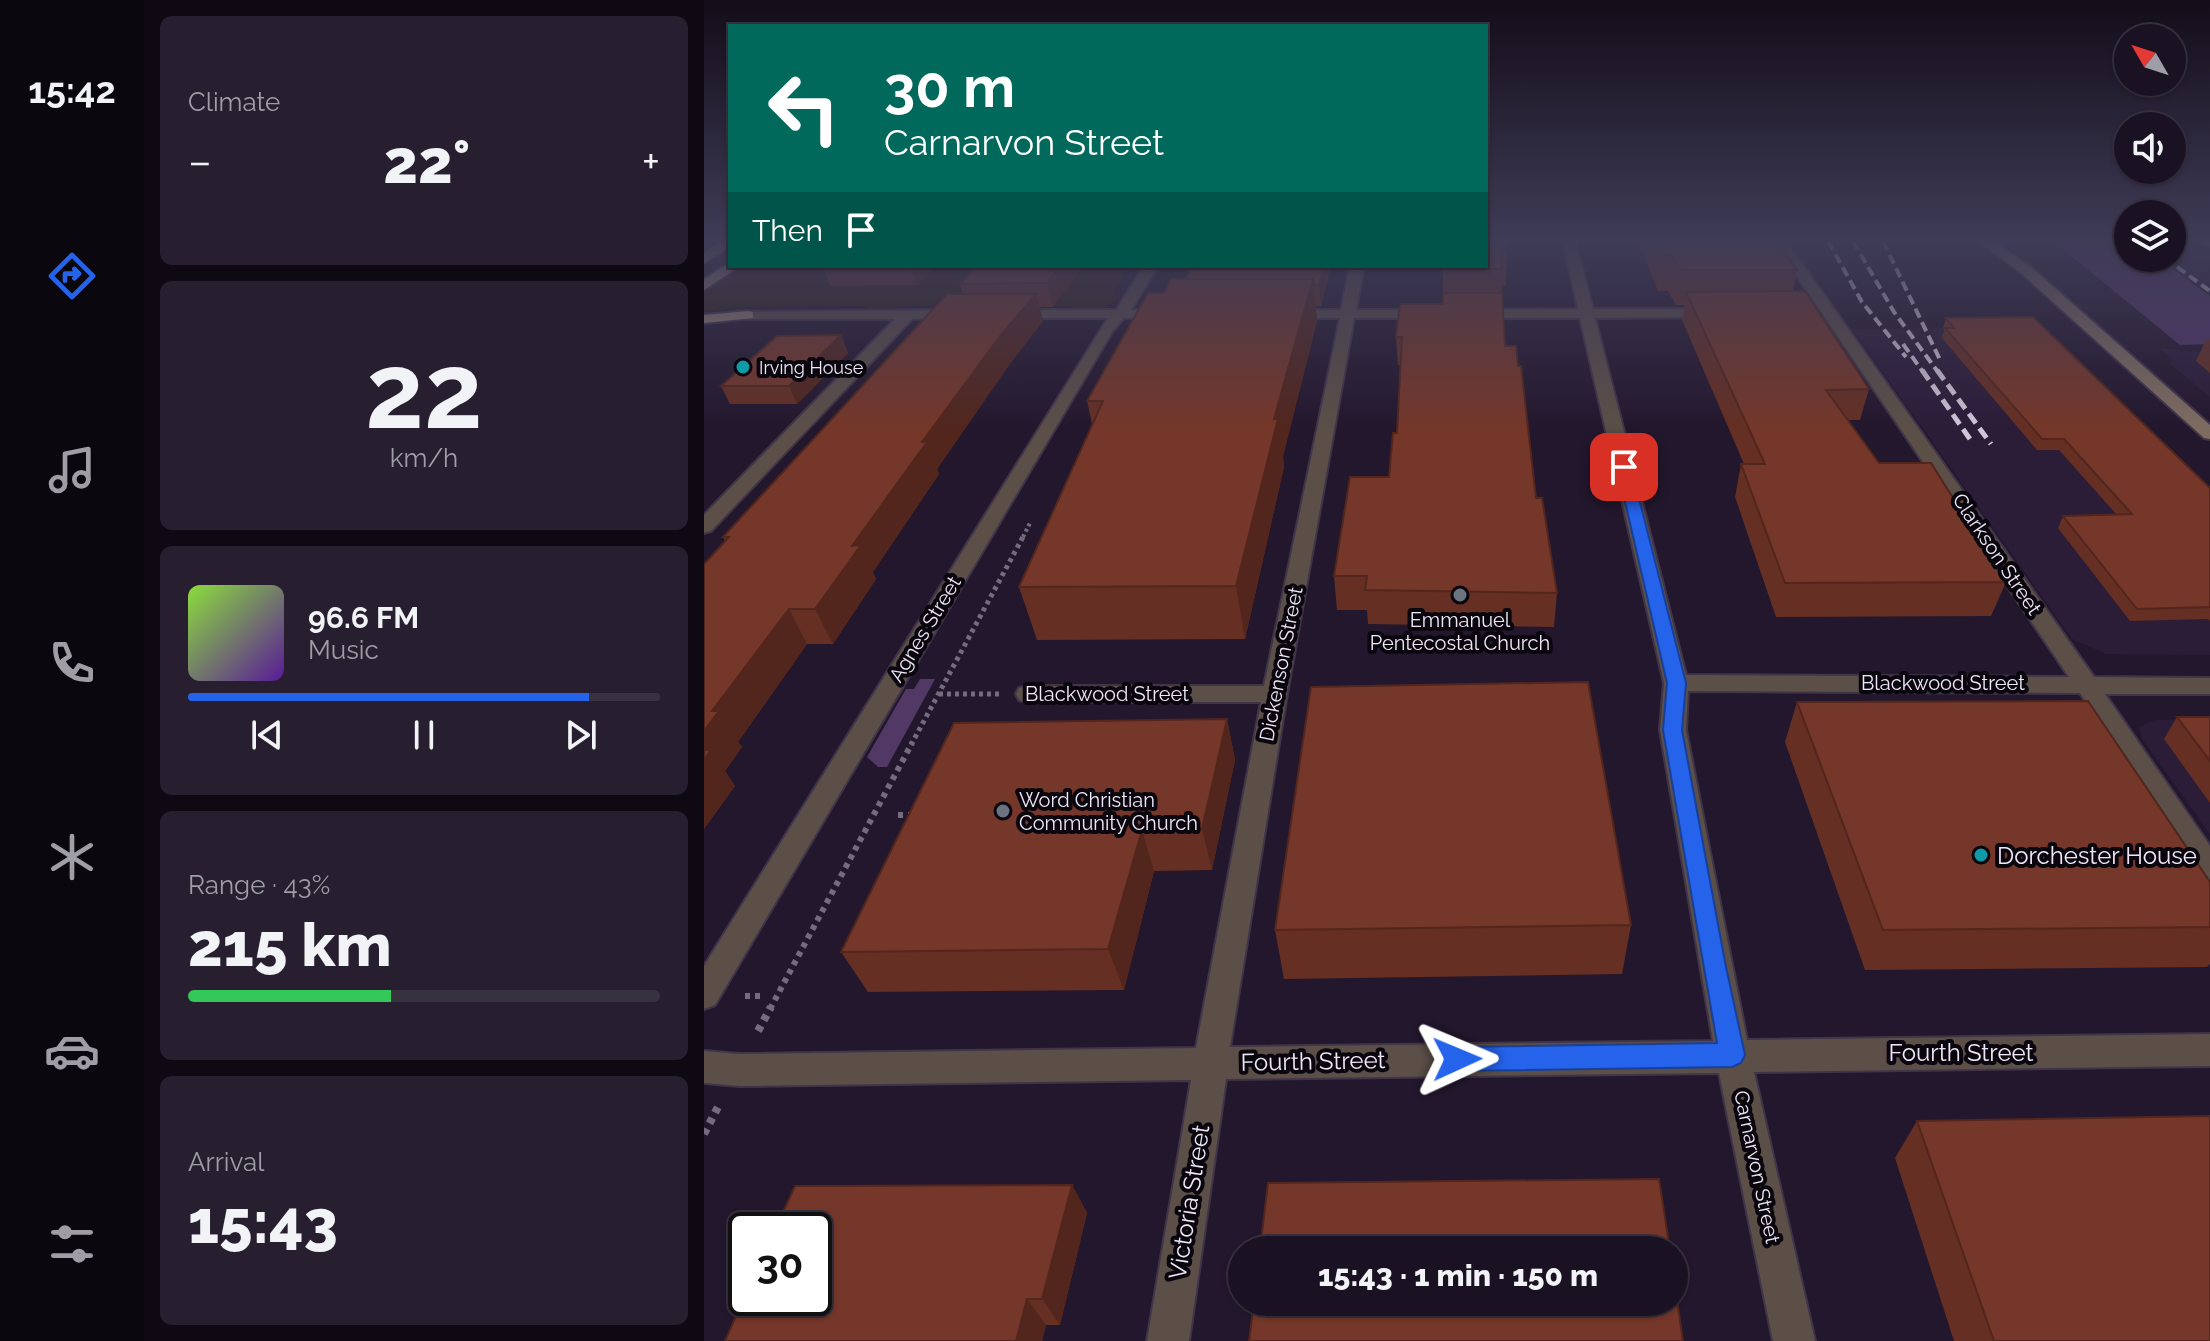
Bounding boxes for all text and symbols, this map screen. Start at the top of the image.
north arrow [2114,24,2186,96]
map controls [2114,24,2186,272]
text: 30 m [884,54,1015,120]
icon: left [752,56,856,160]
text: 15:42 [28,69,116,111]
text: Climate [188,87,280,117]
button: sound [2114,112,2186,184]
text: Carnarvon Street [884,121,1164,163]
text: 22° [383,127,470,197]
text: − [188,136,212,187]
text: + [642,136,660,187]
button: layers [2114,200,2186,272]
icon: arrive [839,208,883,252]
text: Then [752,213,823,248]
icon: directions [44,248,100,304]
text: 22 [365,330,483,452]
place label: Irving House [759,357,864,378]
marker: Irving House [734,358,752,376]
pin [1590,433,1658,501]
icon: music [44,442,100,498]
text: km/h [390,443,458,473]
icon: arrive [1602,445,1646,489]
street label: Clarkson Street [1948,489,2047,620]
street label: Agnes Street [884,571,966,686]
street label: Dickenson Street [1254,584,1308,743]
marker: Emmanuel Pentecostal Church [1451,586,1469,604]
text: 96.6 FM [308,600,419,635]
place label: Emmanuel Pentecostal Church [1370,608,1550,655]
icon: phone [44,635,100,691]
text: Music [308,635,379,665]
street label: Blackwood Street [1861,671,2025,695]
street label: Blackwood Street [1025,682,1189,706]
icon: previous [245,713,289,757]
icon: pause [402,713,446,757]
icon: next [559,713,603,757]
place label: Word Christian Community Church [1019,788,1198,835]
marker: Word Christian Community Church [994,802,1012,820]
icon: climate [44,829,100,885]
place label: Dorchester House [1997,841,2197,870]
marker: Dorchester House [1972,846,1990,864]
text: Range · 43% [188,870,330,900]
text: 215 km [188,910,392,980]
position arrow [1415,1017,1499,1101]
icon: car [44,1023,100,1079]
street label: Fourth Street [1888,1038,2034,1067]
street label: Fourth Street [1240,1045,1386,1077]
street label: Carnarvon Street [1729,1088,1785,1246]
street label: Victoria Street [1162,1123,1216,1281]
text: Arrival [188,1147,264,1177]
text: 15:43 [188,1187,338,1257]
speed limit sign: 30 [728,1212,832,1316]
icon: filters [44,1216,100,1272]
text: 15:43 · 1 min · 150 m [1318,1258,1598,1293]

